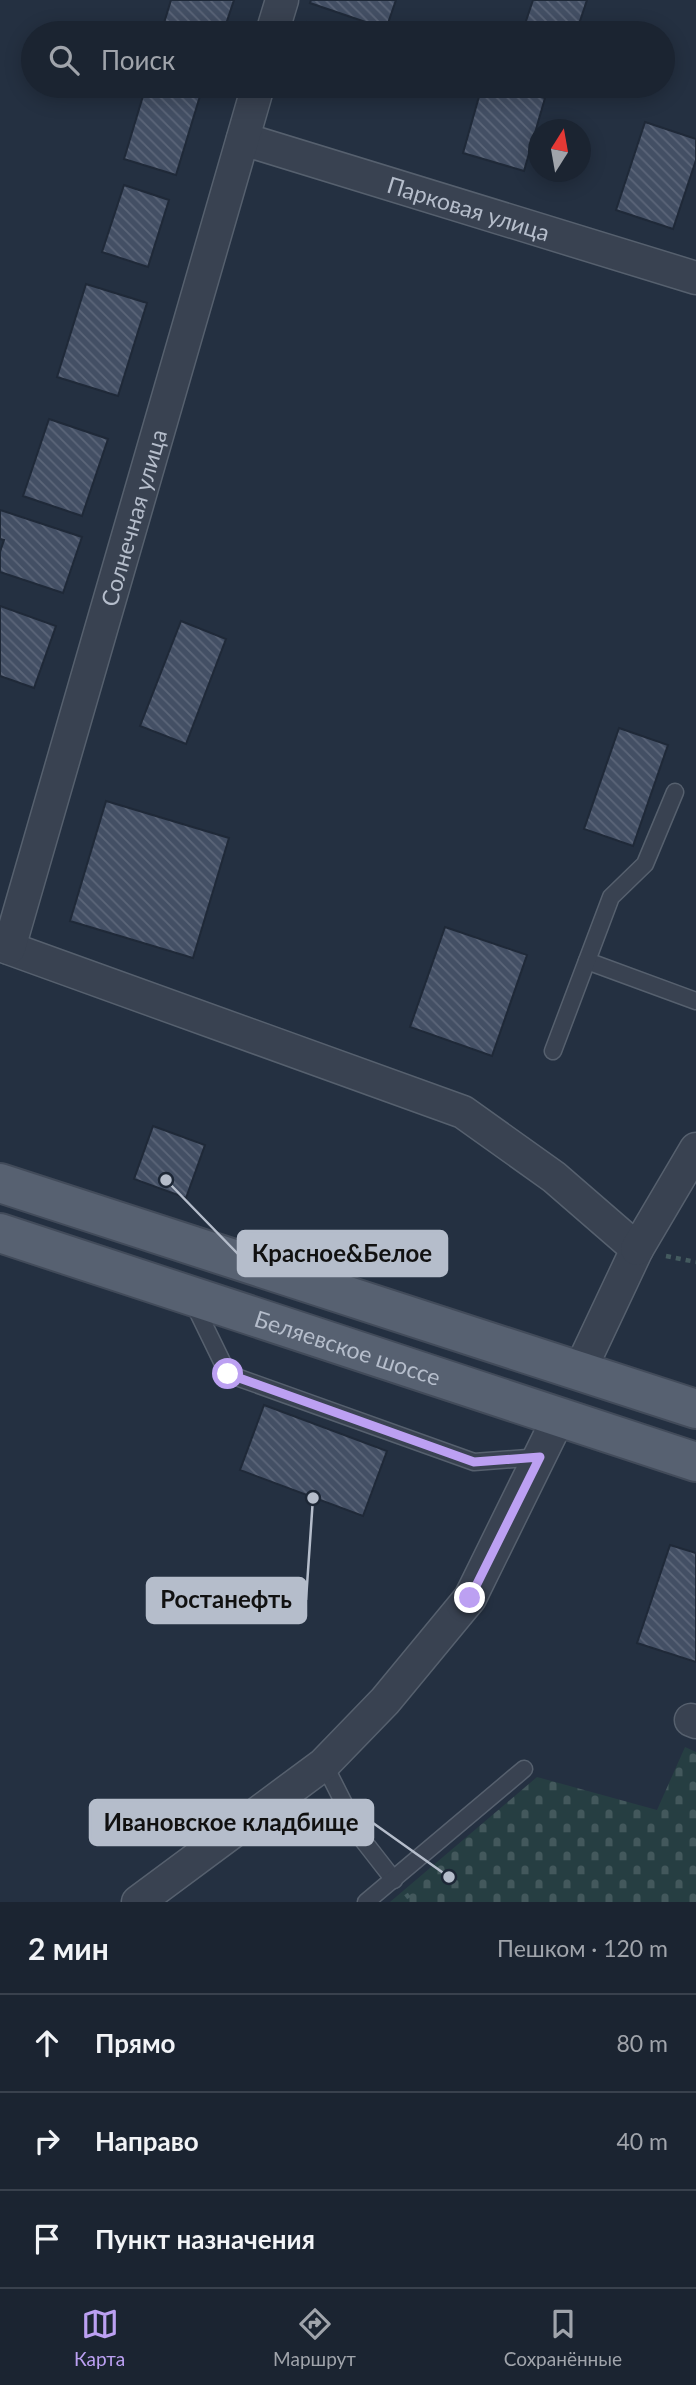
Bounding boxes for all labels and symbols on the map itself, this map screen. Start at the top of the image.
north arrow [528,119,591,182]
street label: Парковая улица [384,170,553,246]
street label: Солнечная улица [95,426,172,609]
callout: Красное&Белое [238,1231,447,1276]
text: Красное&Белое [252,1238,432,1267]
street label: Беляевское шоссе [251,1304,444,1391]
route start [212,1358,243,1389]
callout: Ростанефть [147,1578,306,1623]
route end [454,1582,485,1613]
text: Ростанефть [160,1584,292,1613]
callout: Ивановское кладбище [90,1800,373,1845]
text: Ивановское кладбище [103,1807,359,1836]

